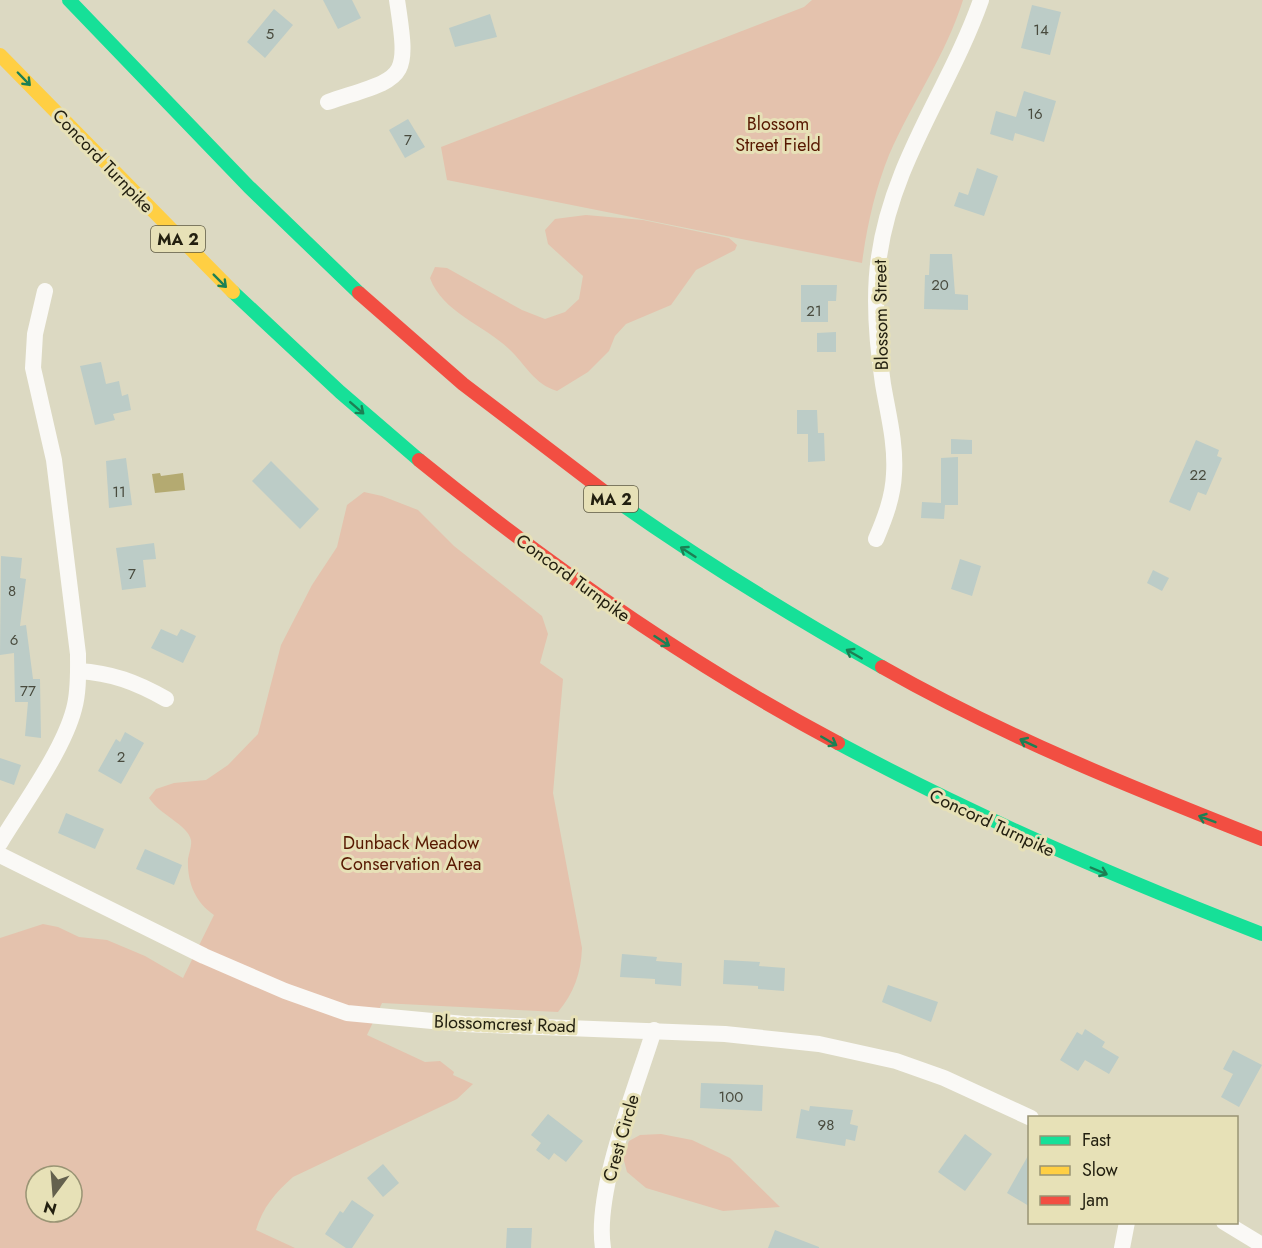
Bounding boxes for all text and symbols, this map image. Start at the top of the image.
house number: 14 [1033,19,1049,41]
house number: 5 [266,23,274,45]
one-way arrow [17,72,31,87]
street label: Concord Turnpike [46,103,160,219]
house number: 16 [1027,103,1043,125]
park label: Blossom Street Field [735,111,821,158]
house number: 7 [404,129,412,151]
road number: MA 2 [151,226,205,252]
street label: Blossom Street [867,259,895,371]
one-way arrow [213,274,228,289]
house number: 20 [931,274,949,296]
house number: 21 [806,300,822,322]
one-way arrow [349,401,364,415]
house number: 22 [1189,464,1207,486]
house number: 11 [112,481,126,503]
road number: MA 2 [584,486,638,512]
street label: Concord Turnpike [510,528,636,628]
one-way arrow [680,546,697,558]
house number: 7 [128,563,136,585]
house number: 8 [8,580,16,602]
house number: 6 [10,629,18,651]
one-way arrow [653,635,670,647]
one-way arrow [846,648,863,660]
house number: 77 [20,680,36,702]
one-way arrow [820,736,838,747]
one-way arrow [1019,737,1037,748]
house number: 2 [117,746,125,768]
street label: Concord Turnpike [925,783,1059,863]
one-way arrow [1198,813,1217,824]
park label: Dunback Meadow Conservation Area [341,830,481,877]
one-way arrow [1090,866,1108,877]
street label: Blossomcrest Road [434,1009,576,1039]
house number: 100 [719,1086,743,1108]
street label: Crest Circle [596,1091,646,1185]
house number: 98 [818,1114,834,1136]
legend [1028,1116,1238,1224]
text: Fast [1082,1127,1111,1153]
text: Slow [1082,1157,1119,1183]
north arrow [24,1164,84,1224]
text: Jam [1080,1187,1109,1213]
text: N [41,1195,59,1221]

